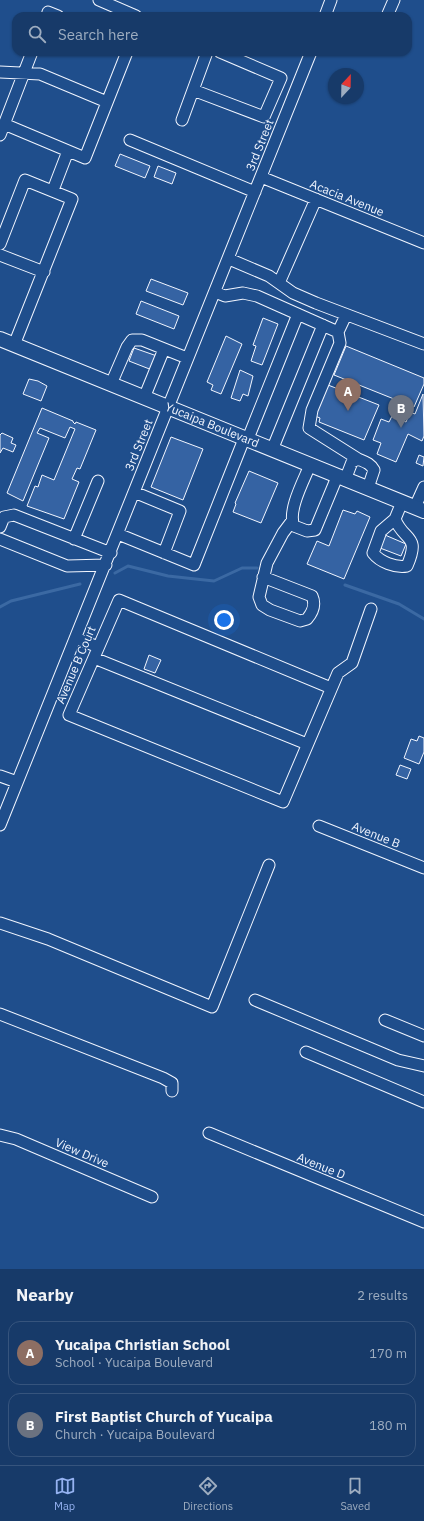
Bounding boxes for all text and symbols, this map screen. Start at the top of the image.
search box [12,12,412,56]
icon: search [26,23,48,45]
text: Search here [58,25,138,44]
north arrow [328,68,364,104]
street label: 3rd Street [242,117,277,173]
street label: Acacia Avenue [308,176,387,219]
pin: A [335,378,361,411]
pin: B [388,395,414,428]
street label: Yucaipa Boulevard [163,399,262,450]
street label: 3rd Street [121,417,156,473]
your location [214,610,234,630]
street label: Avenue B Court [52,624,99,706]
street label: Avenue B [350,818,403,851]
street label: View Drive [53,1135,112,1171]
street label: Avenue D [295,1149,348,1182]
text: Nearby [16,1284,74,1306]
text: 2 results [357,1287,408,1304]
text: Yucaipa Christian School [55,1335,230,1354]
text: A [26,1345,34,1362]
text: 170 m [369,1345,407,1362]
text: School · Yucaipa Boulevard [55,1354,213,1371]
text: First Baptist Church of Yucaipa [55,1407,273,1426]
text: B [26,1417,34,1434]
text: 180 m [369,1417,407,1434]
text: Church · Yucaipa Boulevard [55,1426,215,1443]
tab: Map [54,1475,76,1513]
tab: Directions [183,1475,233,1513]
tab: Saved [340,1475,370,1513]

